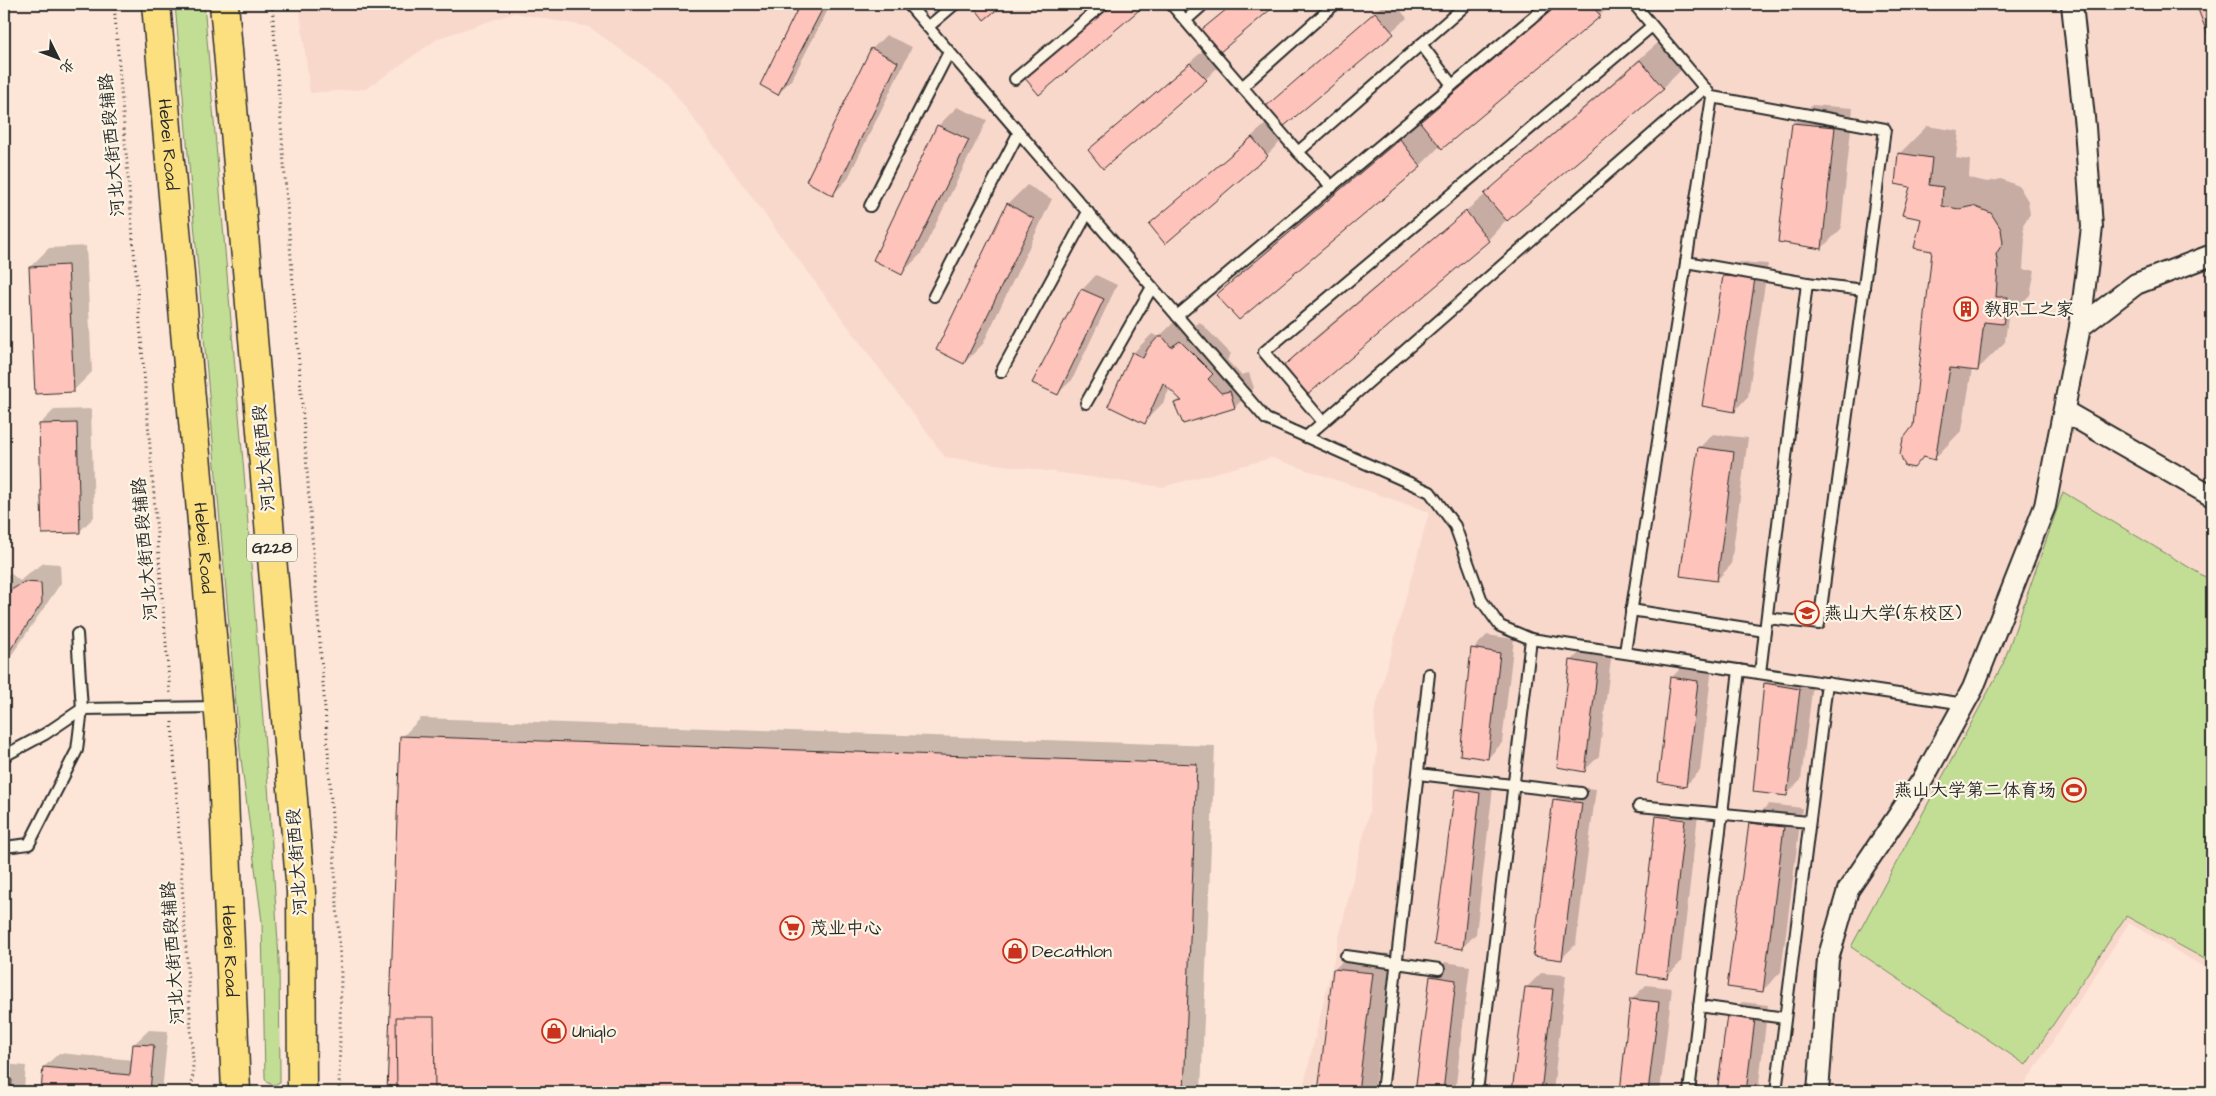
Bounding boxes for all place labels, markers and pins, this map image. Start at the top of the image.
building icon: 教职工之家 [1953,296,1979,322]
place label: 教职工之家 [1984,297,2074,322]
school or university icon: 燕山大学(东校区) [1794,600,1820,626]
place label: 燕山大学(东校区) [1824,601,1962,626]
sports icon: 燕山大学第二体育场 [2061,777,2087,803]
place label: 燕山大学第二体育场 [1894,778,2056,803]
supermarket icon: 茂业中心 [779,915,805,941]
place label: 茂业中心 [810,916,882,941]
shop icon: Decathlon [1002,938,1028,964]
place label: Decathlon [1032,939,1112,964]
shop icon: Uniqlo [541,1018,567,1044]
place label: Uniqlo [572,1019,616,1044]

